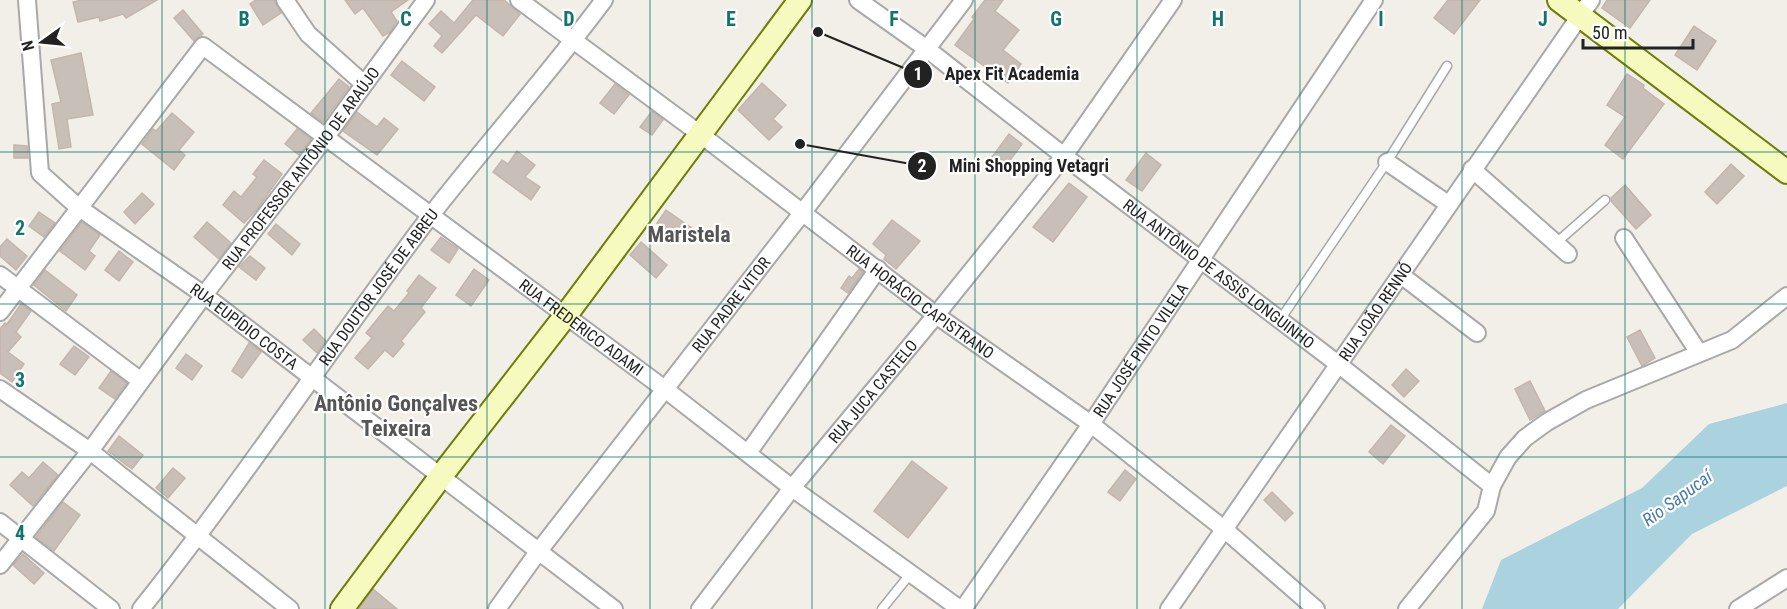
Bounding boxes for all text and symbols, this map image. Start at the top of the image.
text: B [238,7,250,31]
text: C [400,7,412,31]
text: D [563,7,575,31]
text: E [726,7,736,31]
text: F [889,7,899,31]
text: G [1050,7,1062,31]
text: H [1212,7,1224,31]
text: I [1378,7,1384,31]
text: J [1538,7,1548,31]
north arrow [12,12,72,72]
scale bar [1583,12,1692,50]
text: 50 m [1592,22,1627,43]
text: N [18,39,38,53]
callout: Apex Fit Academia [903,56,1091,92]
street label: RUA PROFESSOR ANTÔNIO DE ARAÚJO [218,63,383,273]
text: 1 [913,63,923,84]
text: Apex Fit Academia [945,63,1079,84]
callout: Mini Shopping Vetagri [907,148,1121,184]
text: 2 [917,155,927,176]
text: Mini Shopping Vetagri [949,155,1109,176]
street label: RUA ANTÔNIO DE ASSIS LONGUINHO [1120,195,1318,352]
street label: RUA DOUTOR JOSÉ DE ABREU [315,205,442,369]
text: 2 [15,216,25,240]
district label: Maristela [647,222,731,247]
street label: RUA HORÁCIO CAPISTRANO [843,240,998,362]
street label: RUA PADRE VITOR [688,253,774,356]
street label: RUA JOÃO RENNÓ [1334,258,1416,364]
street label: RUA FREDERICO ADAMI [516,275,647,379]
street label: RUA EUPÍDIO COSTA [187,279,302,373]
street label: RUA JOSÉ PINTO VILELA [1089,279,1192,421]
street label: RUA JUCA CASTELO [824,336,921,447]
text: 3 [15,368,25,392]
district label: Antônio Gonçalves Teixeira [314,391,478,441]
water label: Rio Sapucaí [1638,464,1718,530]
text: 4 [15,521,25,545]

